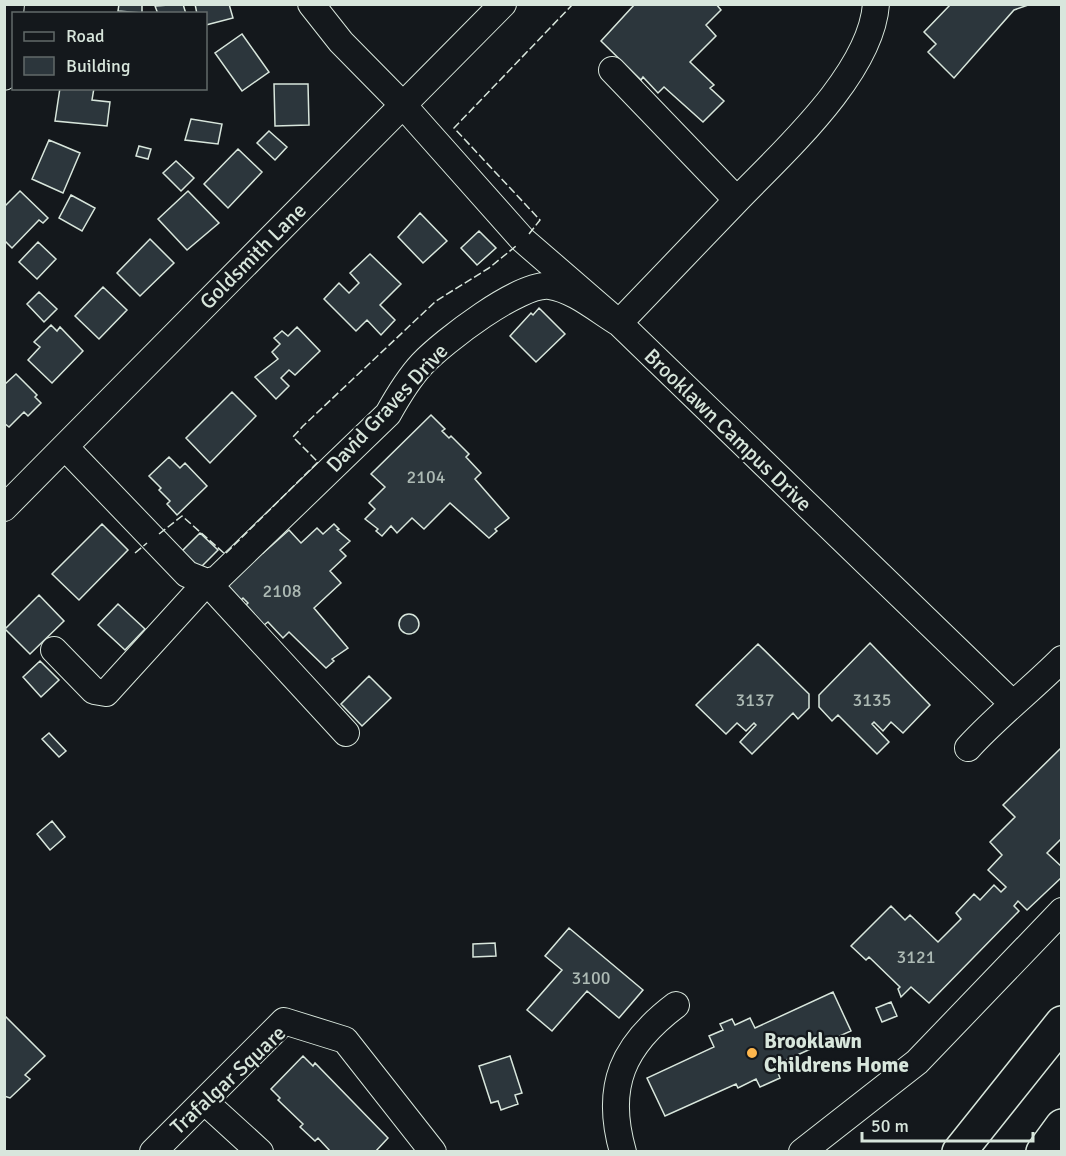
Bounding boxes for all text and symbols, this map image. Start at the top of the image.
legend [12,12,207,90]
text: Road [66,25,105,47]
text: Building [66,55,130,77]
street label: Goldsmith Lane [194,197,312,315]
street label: David Graves Drive [321,338,453,478]
street label: Brooklawn Campus Drive [639,343,817,517]
house number: 2104 [407,466,446,488]
house number: 2108 [263,580,301,602]
house number: 3137 [736,689,774,711]
house number: 3135 [853,689,891,711]
house number: 3121 [897,946,935,968]
house number: 3100 [572,967,610,989]
street label: Trafalgar Square [165,1020,291,1140]
place label: Brooklawn Childrens Home [764,1028,909,1078]
marker: Brooklawn Childrens Home [745,1046,759,1060]
scale bar [862,1105,1033,1143]
text: 50 m [871,1115,909,1137]

